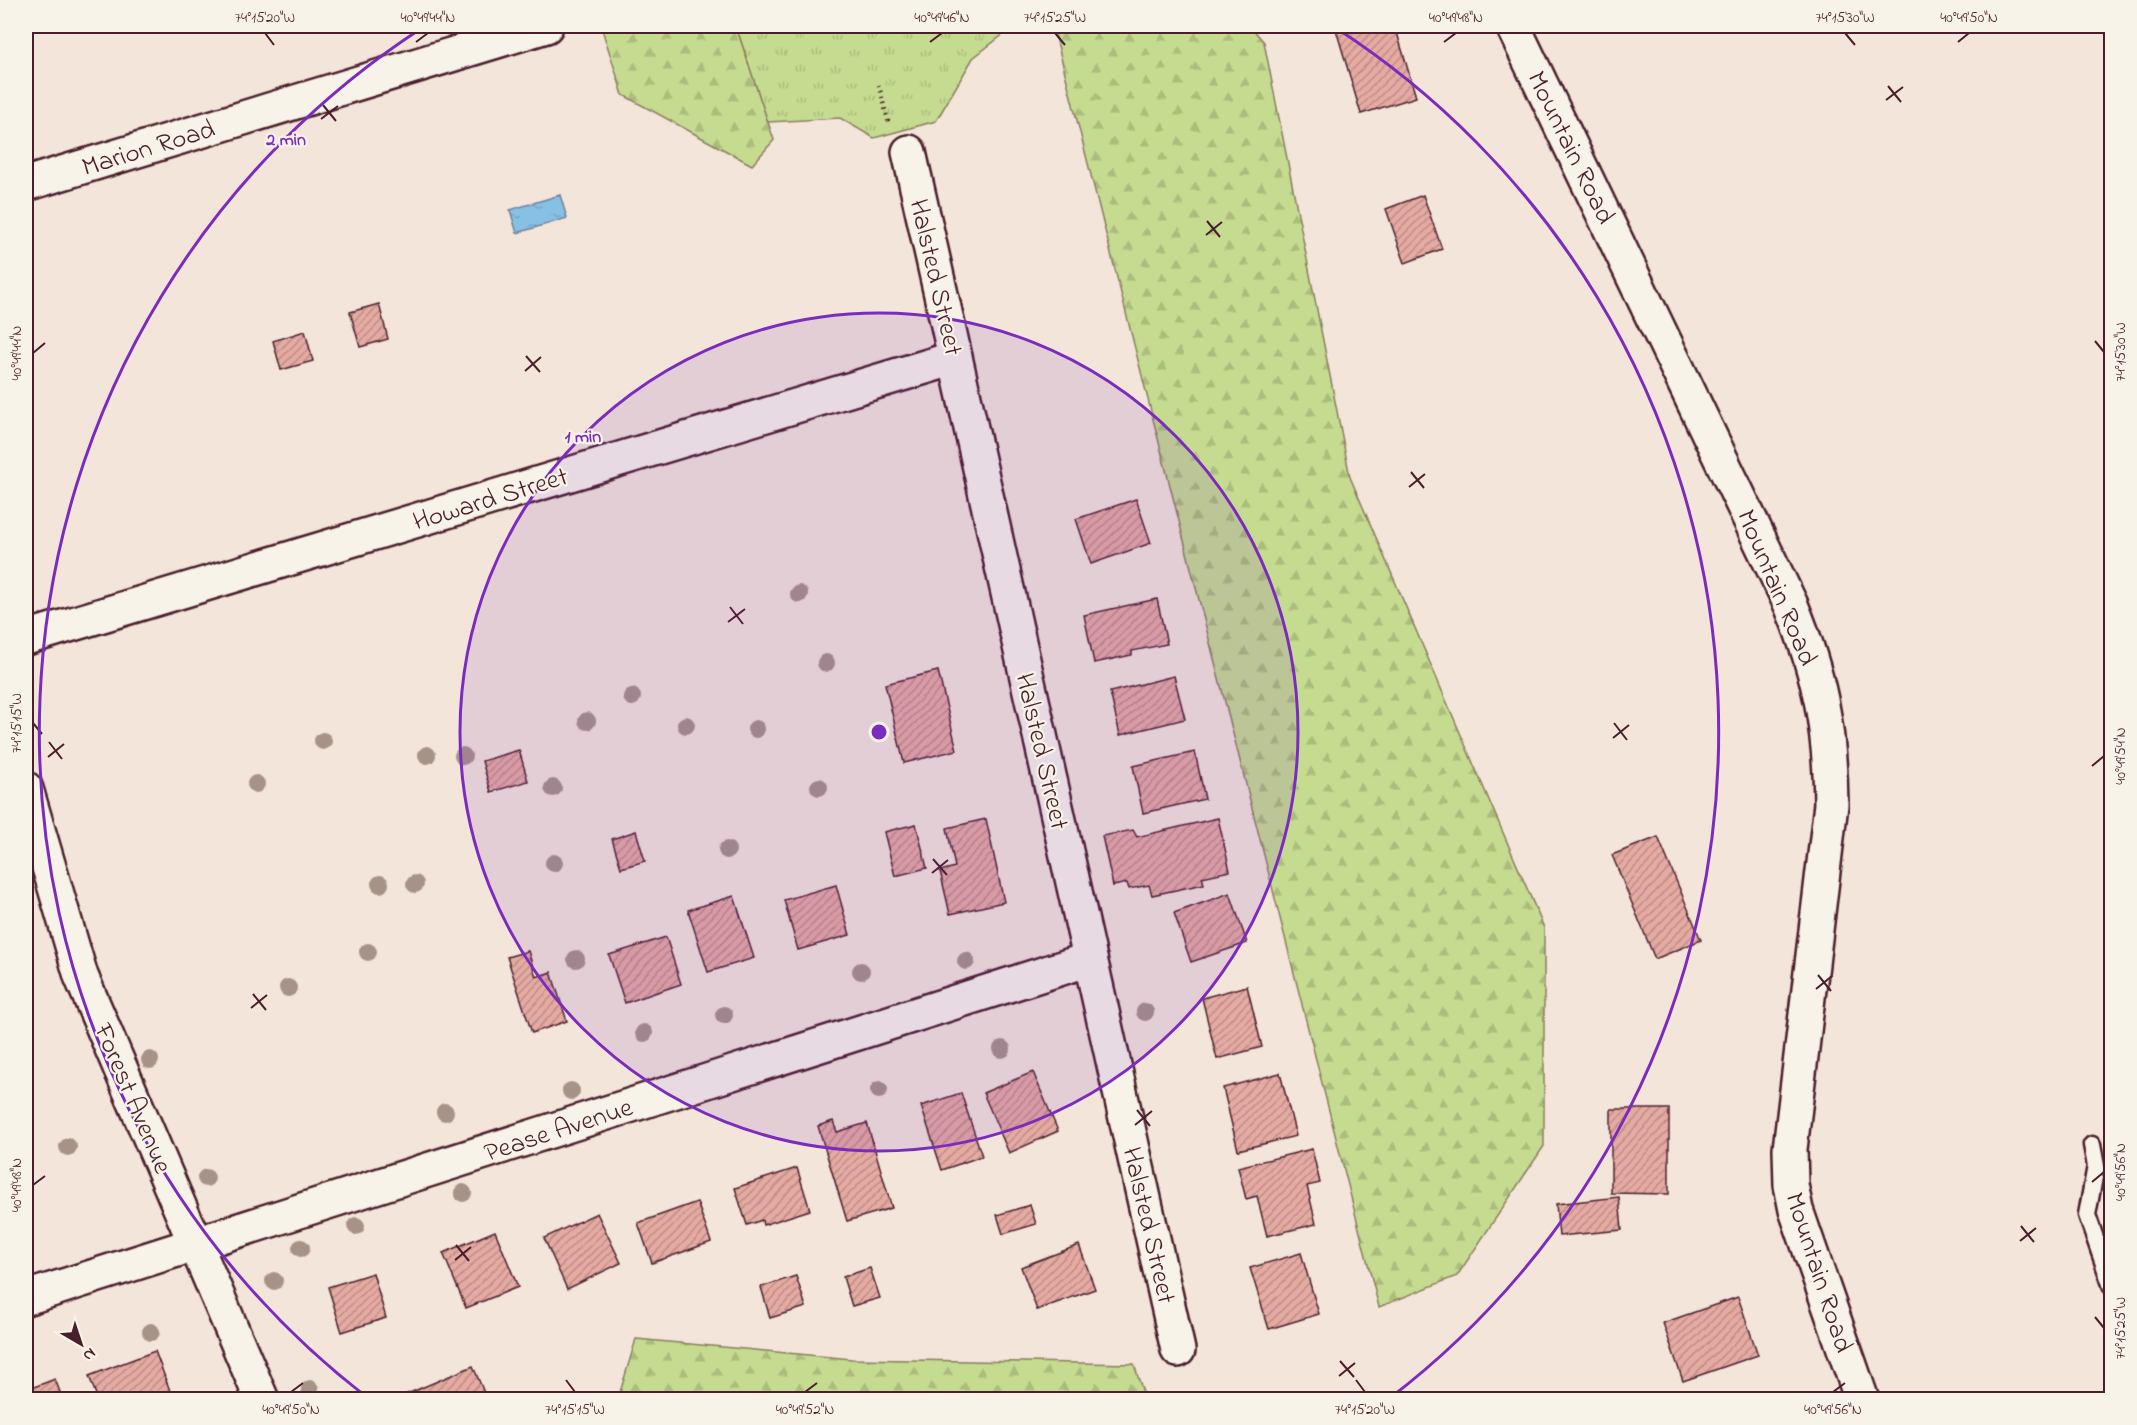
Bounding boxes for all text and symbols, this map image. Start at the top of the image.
text: 74°15'20"W [235,7,295,29]
text: 40°49'44"N [401,7,455,29]
text: 40°49'46"N [914,7,970,29]
text: 74°15'25"W [1024,7,1086,29]
text: 40°49'48"N [1429,7,1483,29]
text: 74°15'30"W [1815,7,1875,29]
text: 40°49'50"N [1940,7,1998,29]
street label: Mountain Road [1516,65,1624,231]
street label: Marion Road [78,111,220,188]
text: 2 min [265,128,306,154]
street label: Halsted Street [898,195,972,360]
text: 74°15'30"W [2110,322,2132,382]
text: 40°49'44"N [6,326,28,380]
text: 1 min [565,425,601,451]
street label: Howard Street [408,458,573,542]
street label: Mountain Road [1725,504,1826,672]
street label: Halsted Street [1004,669,1078,834]
text: 74°15'15"W [6,693,28,753]
centre of rings [869,722,889,742]
text: 40°49'54"N [2110,727,2132,785]
street label: Forest Avenue [82,1017,181,1181]
street label: Pease Avenue [480,1089,639,1174]
street label: Halsted Street [1111,1143,1185,1308]
text: 40°49'56"N [2110,1143,2132,1201]
text: 40°49'48"N [6,1158,28,1212]
street label: Mountain Road [1773,1188,1862,1358]
text: 74°15'25"W [2110,1297,2132,1359]
north arrow [51,1314,111,1374]
text: N [77,1341,101,1367]
text: 40°49'50"N [262,1399,320,1421]
text: 74°15'15"W [545,1399,605,1421]
text: 40°49'52"N [776,1399,834,1421]
text: 74°15'20"W [1335,1399,1395,1421]
text: 40°49'56"N [1804,1399,1862,1421]

